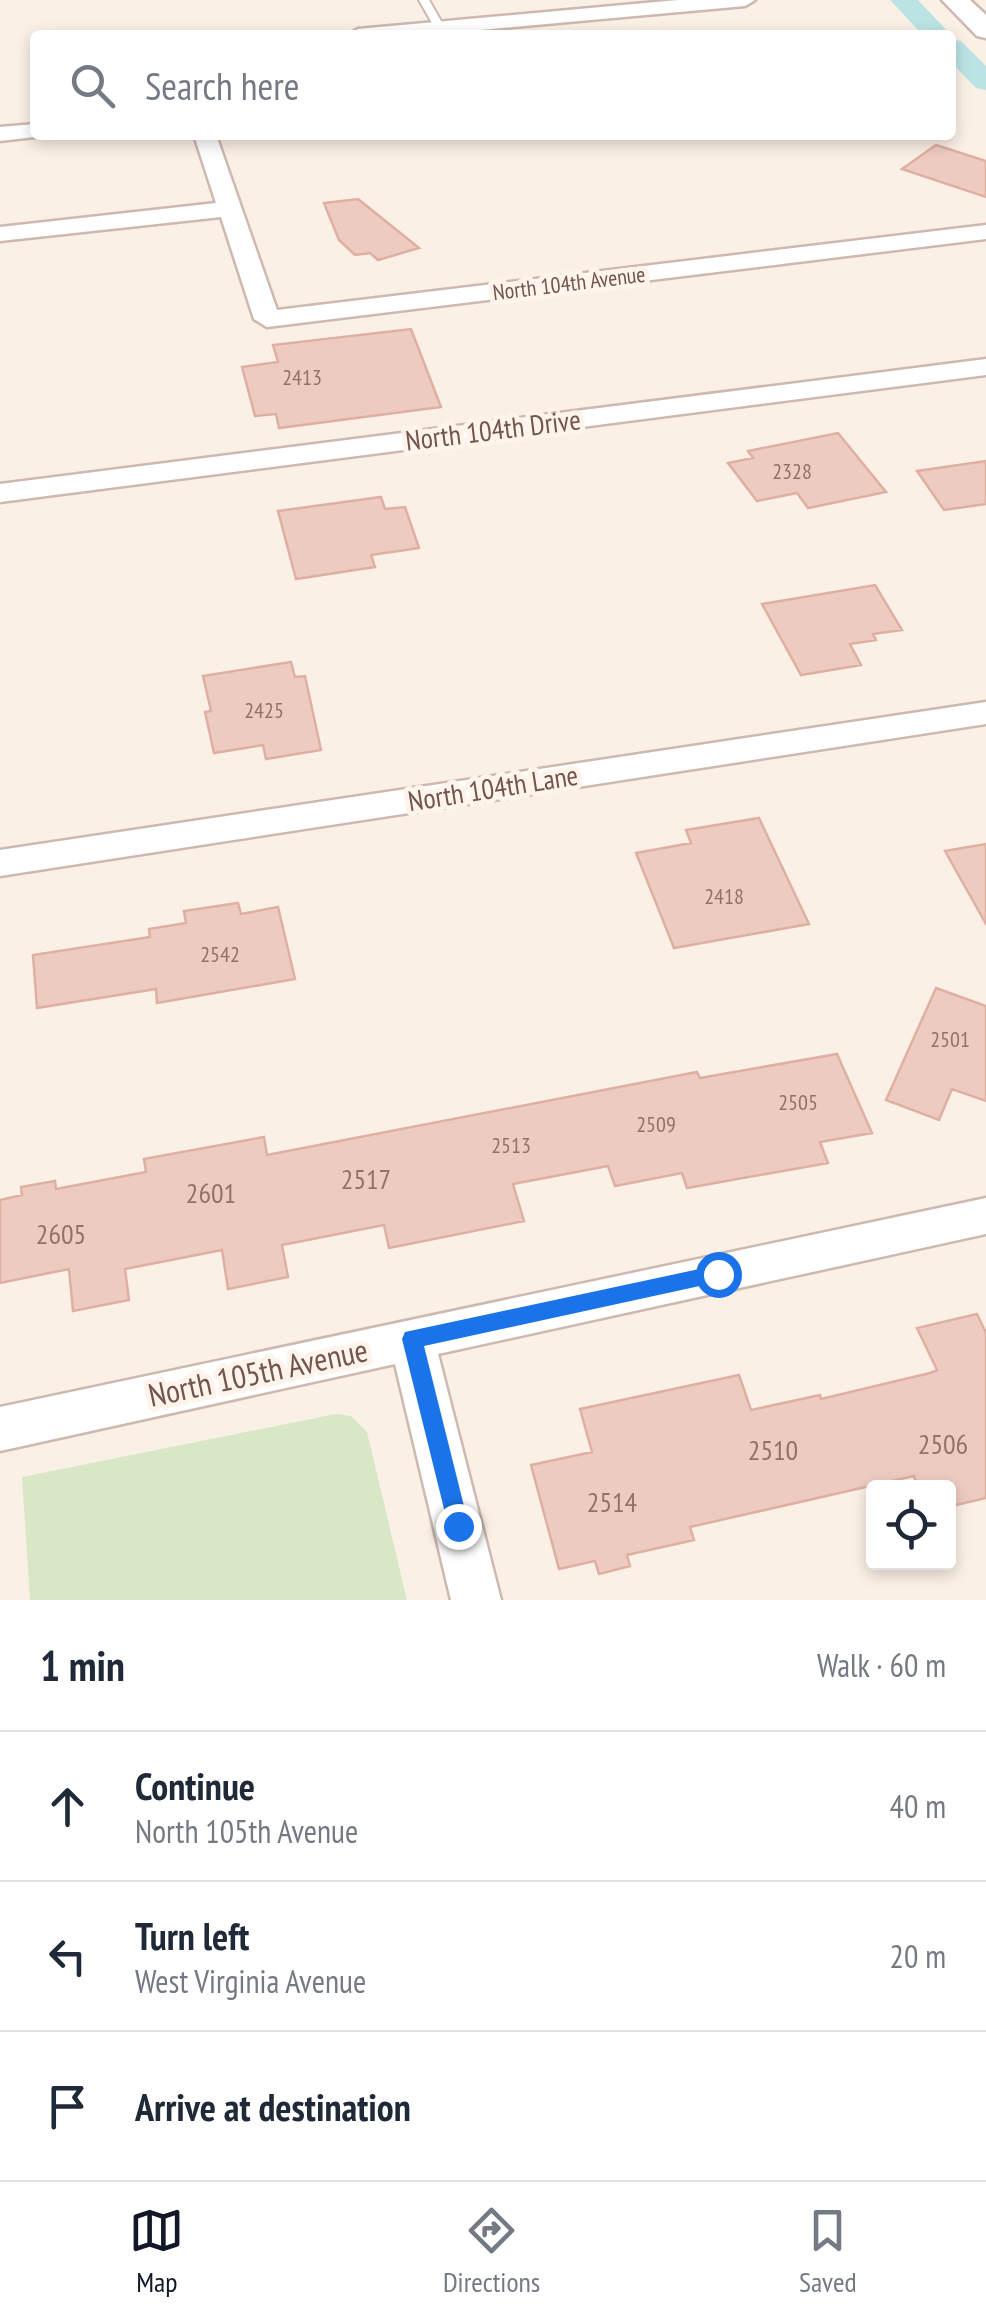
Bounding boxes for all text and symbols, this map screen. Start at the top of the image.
search box [30,30,956,140]
icon: search [65,58,120,113]
text: Search here [145,61,299,110]
street label: North 104th Avenue [491,260,647,306]
house number: 2413 [282,363,322,391]
street label: North 104th Drive [403,400,583,459]
house number: 2328 [772,457,812,485]
house number: 2425 [244,696,284,724]
street label: North 104th Lane [405,756,581,819]
house number: 2418 [704,882,744,910]
house number: 2542 [200,940,240,968]
house number: 2501 [930,1025,970,1053]
house number: 2505 [778,1088,818,1116]
house number: 2509 [636,1110,676,1138]
house number: 2513 [491,1131,531,1159]
house number: 2517 [341,1160,391,1197]
house number: 2601 [186,1174,236,1211]
house number: 2605 [36,1215,86,1252]
route start [696,1252,742,1298]
street label: North 105th Avenue [144,1328,371,1416]
house number: 2506 [918,1425,968,1462]
house number: 2510 [748,1431,798,1468]
map controls [866,1480,956,1570]
button: locate [866,1480,956,1570]
house number: 2514 [587,1483,638,1520]
route end [436,1504,482,1550]
text: 1 min [40,1638,125,1693]
text: Walk · 60 m [817,1644,946,1686]
text: Continue [135,1761,255,1810]
icon: ahead [40,1779,95,1834]
text: 40 m [890,1785,946,1827]
text: North 105th Avenue [135,1810,358,1852]
text: Turn left [135,1911,249,1960]
icon: left [40,1929,95,1984]
text: 20 m [890,1935,946,1977]
text: West Virginia Avenue [135,1960,366,2002]
icon: arrive [40,2079,95,2134]
text: Arrive at destination [135,2082,411,2131]
tab: Map [129,2203,184,2300]
tab: Directions [443,2203,540,2300]
tab: Saved [799,2203,857,2300]

